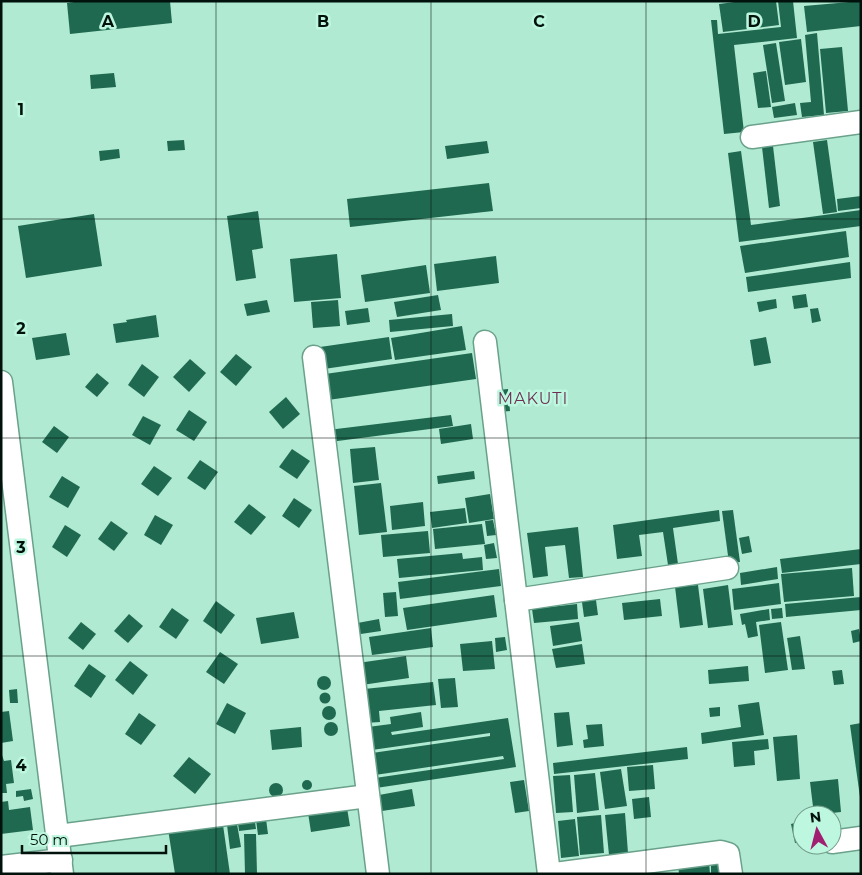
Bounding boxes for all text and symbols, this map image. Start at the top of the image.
text: A [101,12,115,31]
text: B [317,12,329,31]
text: C [533,12,545,31]
text: D [747,12,761,31]
text: 1 [18,100,24,119]
text: 2 [16,319,26,338]
district label: MAKUTI [498,389,568,408]
text: 3 [15,538,26,557]
text: 4 [15,756,27,775]
north arrow [792,805,842,855]
text: N [809,807,822,827]
scale bar [22,822,166,854]
text: 50 m [30,830,68,849]

